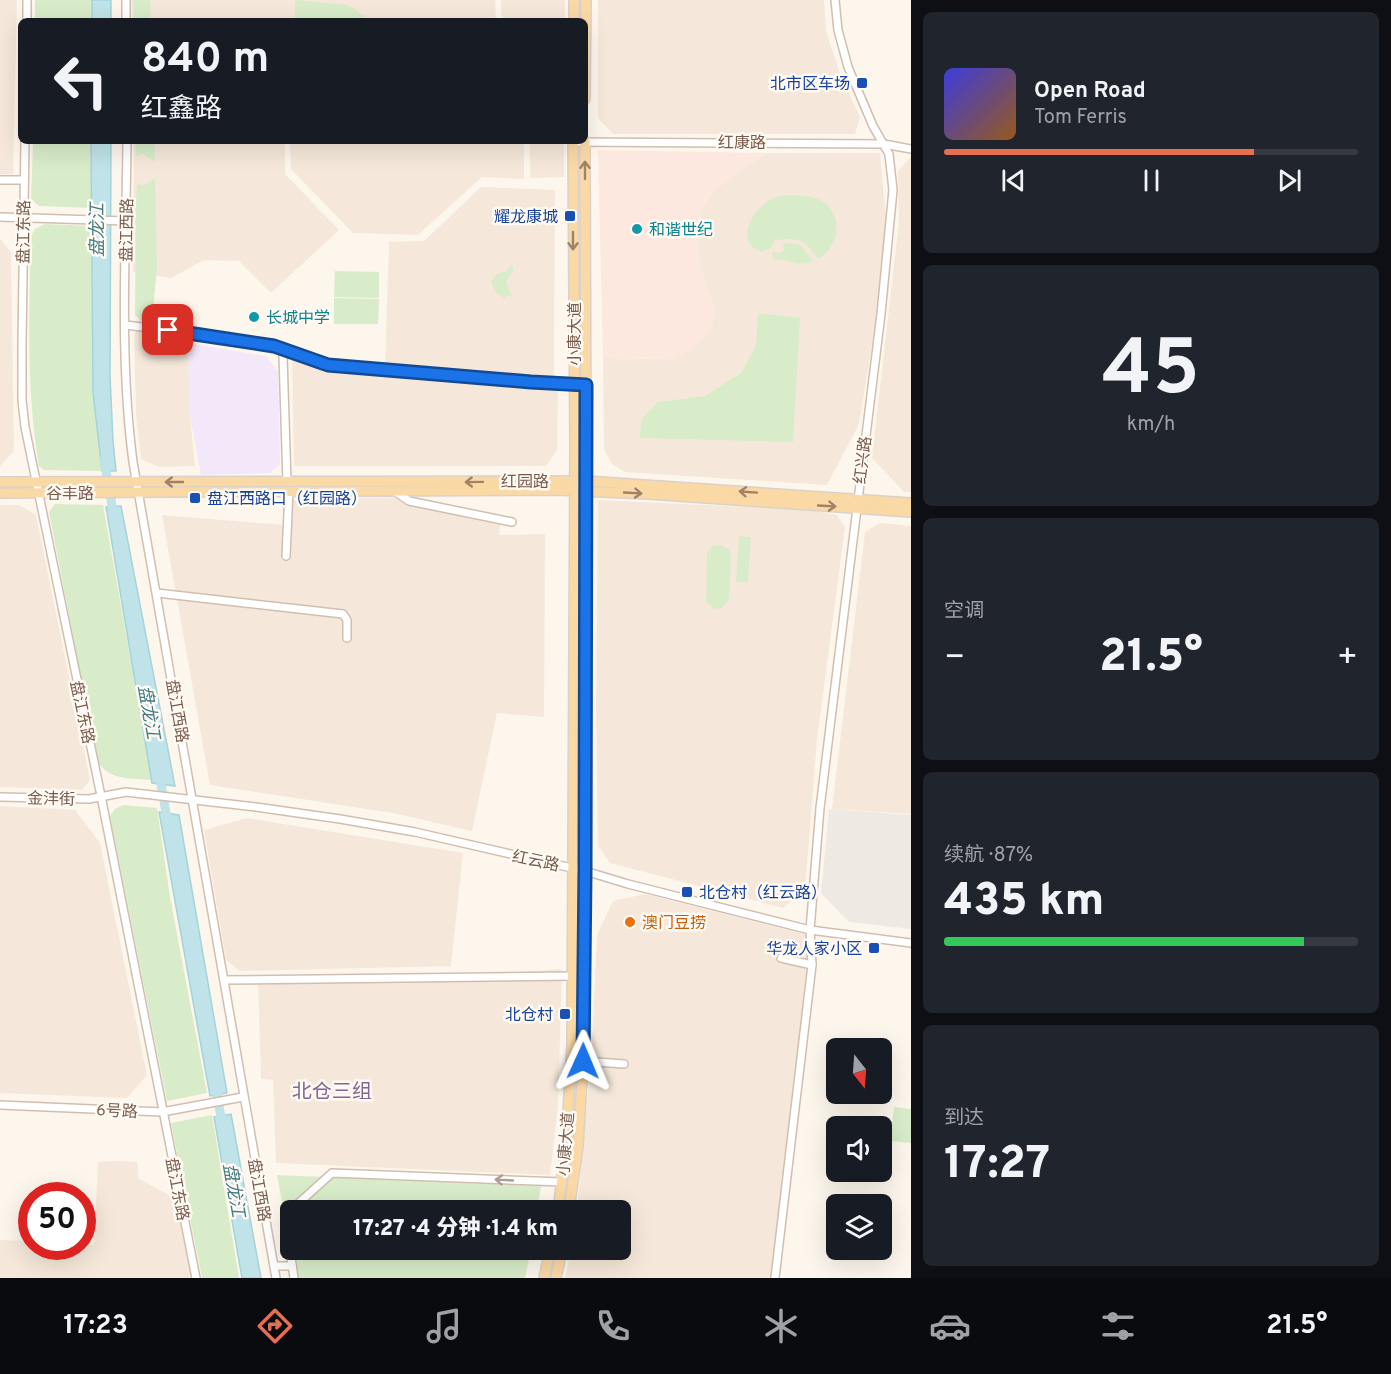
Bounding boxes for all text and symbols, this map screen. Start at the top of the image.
text: 840 m [141,34,269,87]
icon: left [42,42,120,120]
place label: 北市区车场 [770,75,850,95]
marker: 北市区车场 [855,76,869,90]
text: Open Road [1034,78,1146,105]
text: 红鑫路 [141,93,222,127]
text: Tom Ferris [1034,105,1127,131]
street label: 红康路 [718,134,766,154]
one-way arrow [579,161,591,181]
icon: previous [997,164,1030,197]
icon: pause [1135,164,1168,197]
icon: next [1273,164,1306,197]
street label: 盘江西路 [117,198,139,262]
street label: 盘江东路 [14,200,36,264]
water label: 盘龙江 [87,201,110,257]
place label: 耀龙康城 [494,208,558,228]
marker: 耀龙康城 [563,209,577,223]
place label: 和谐世纪 [649,221,713,241]
marker: 和谐世纪 [630,222,644,236]
one-way arrow [567,231,579,251]
street label: 小康大道 [566,302,586,366]
pin [142,304,193,355]
place label: 长城中学 [266,309,330,329]
marker: 长城中学 [247,310,261,324]
icon: arrive [151,313,184,346]
text: 45 [1102,323,1200,422]
text: km/h [1127,412,1175,438]
street label: 红兴路 [851,435,877,485]
street label: 红园路 [501,473,549,493]
one-way arrow [165,476,185,488]
one-way arrow [465,476,485,488]
street label: 谷丰路 [46,485,94,505]
one-way arrow [738,487,758,498]
one-way arrow [622,488,642,499]
place label: 盘江西路口（红园路） [207,490,367,510]
marker: 盘江西路口（红园路） [188,491,202,505]
one-way arrow [817,501,837,512]
text: 空调 [944,599,984,625]
text: 21.5° [1099,630,1203,687]
text: − [944,638,965,680]
text: + [1337,638,1358,680]
street label: 盘江西路 [161,678,191,745]
street label: 盘江东路 [65,679,97,746]
water label: 盘龙江 [132,684,164,743]
street label: 金沣街 [27,790,75,810]
text: 续航 · 87% [944,843,1033,869]
street label: 红云路 [510,847,561,877]
text: 435 km [944,874,1104,931]
place label: 北仓村（红云路） [699,884,827,904]
marker: 北仓村（红云路） [680,885,694,899]
place label: 澳门豆捞 [642,914,706,934]
marker: 澳门豆捞 [623,915,637,929]
place label: 华龙人家小区 [766,940,862,960]
marker: 华龙人家小区 [867,941,881,955]
place label: 北仓村 [505,1006,553,1026]
marker: 北仓村 [558,1007,572,1021]
position arrow [551,1029,615,1093]
north arrow [826,1038,892,1104]
map controls [826,1038,892,1260]
district label: 北仓三组 [292,1080,372,1106]
street label: 6号路 [96,1101,138,1123]
text: 到达 [944,1106,984,1132]
street label: 小康大道 [554,1111,580,1177]
button: sound [826,1116,892,1182]
text: 17:27 [944,1137,1050,1194]
street label: 盘江东路 [160,1156,192,1223]
street label: 盘江西路 [243,1157,273,1224]
water label: 盘龙江 [217,1162,249,1221]
one-way arrow [494,1174,514,1185]
speed limit sign: 50 [18,1182,96,1260]
button: layers [826,1194,892,1260]
text: 17:27 · 4 分钟 · 1.4 km [353,1216,558,1243]
icon: directions [254,1305,296,1347]
icon: music [423,1305,465,1347]
icon: phone [592,1305,634,1347]
icon: climate [760,1305,802,1347]
icon: car [929,1305,971,1347]
icon: filters [1097,1305,1139,1347]
text: 17:23 [63,1309,128,1343]
text: 21.5° [1266,1309,1328,1343]

